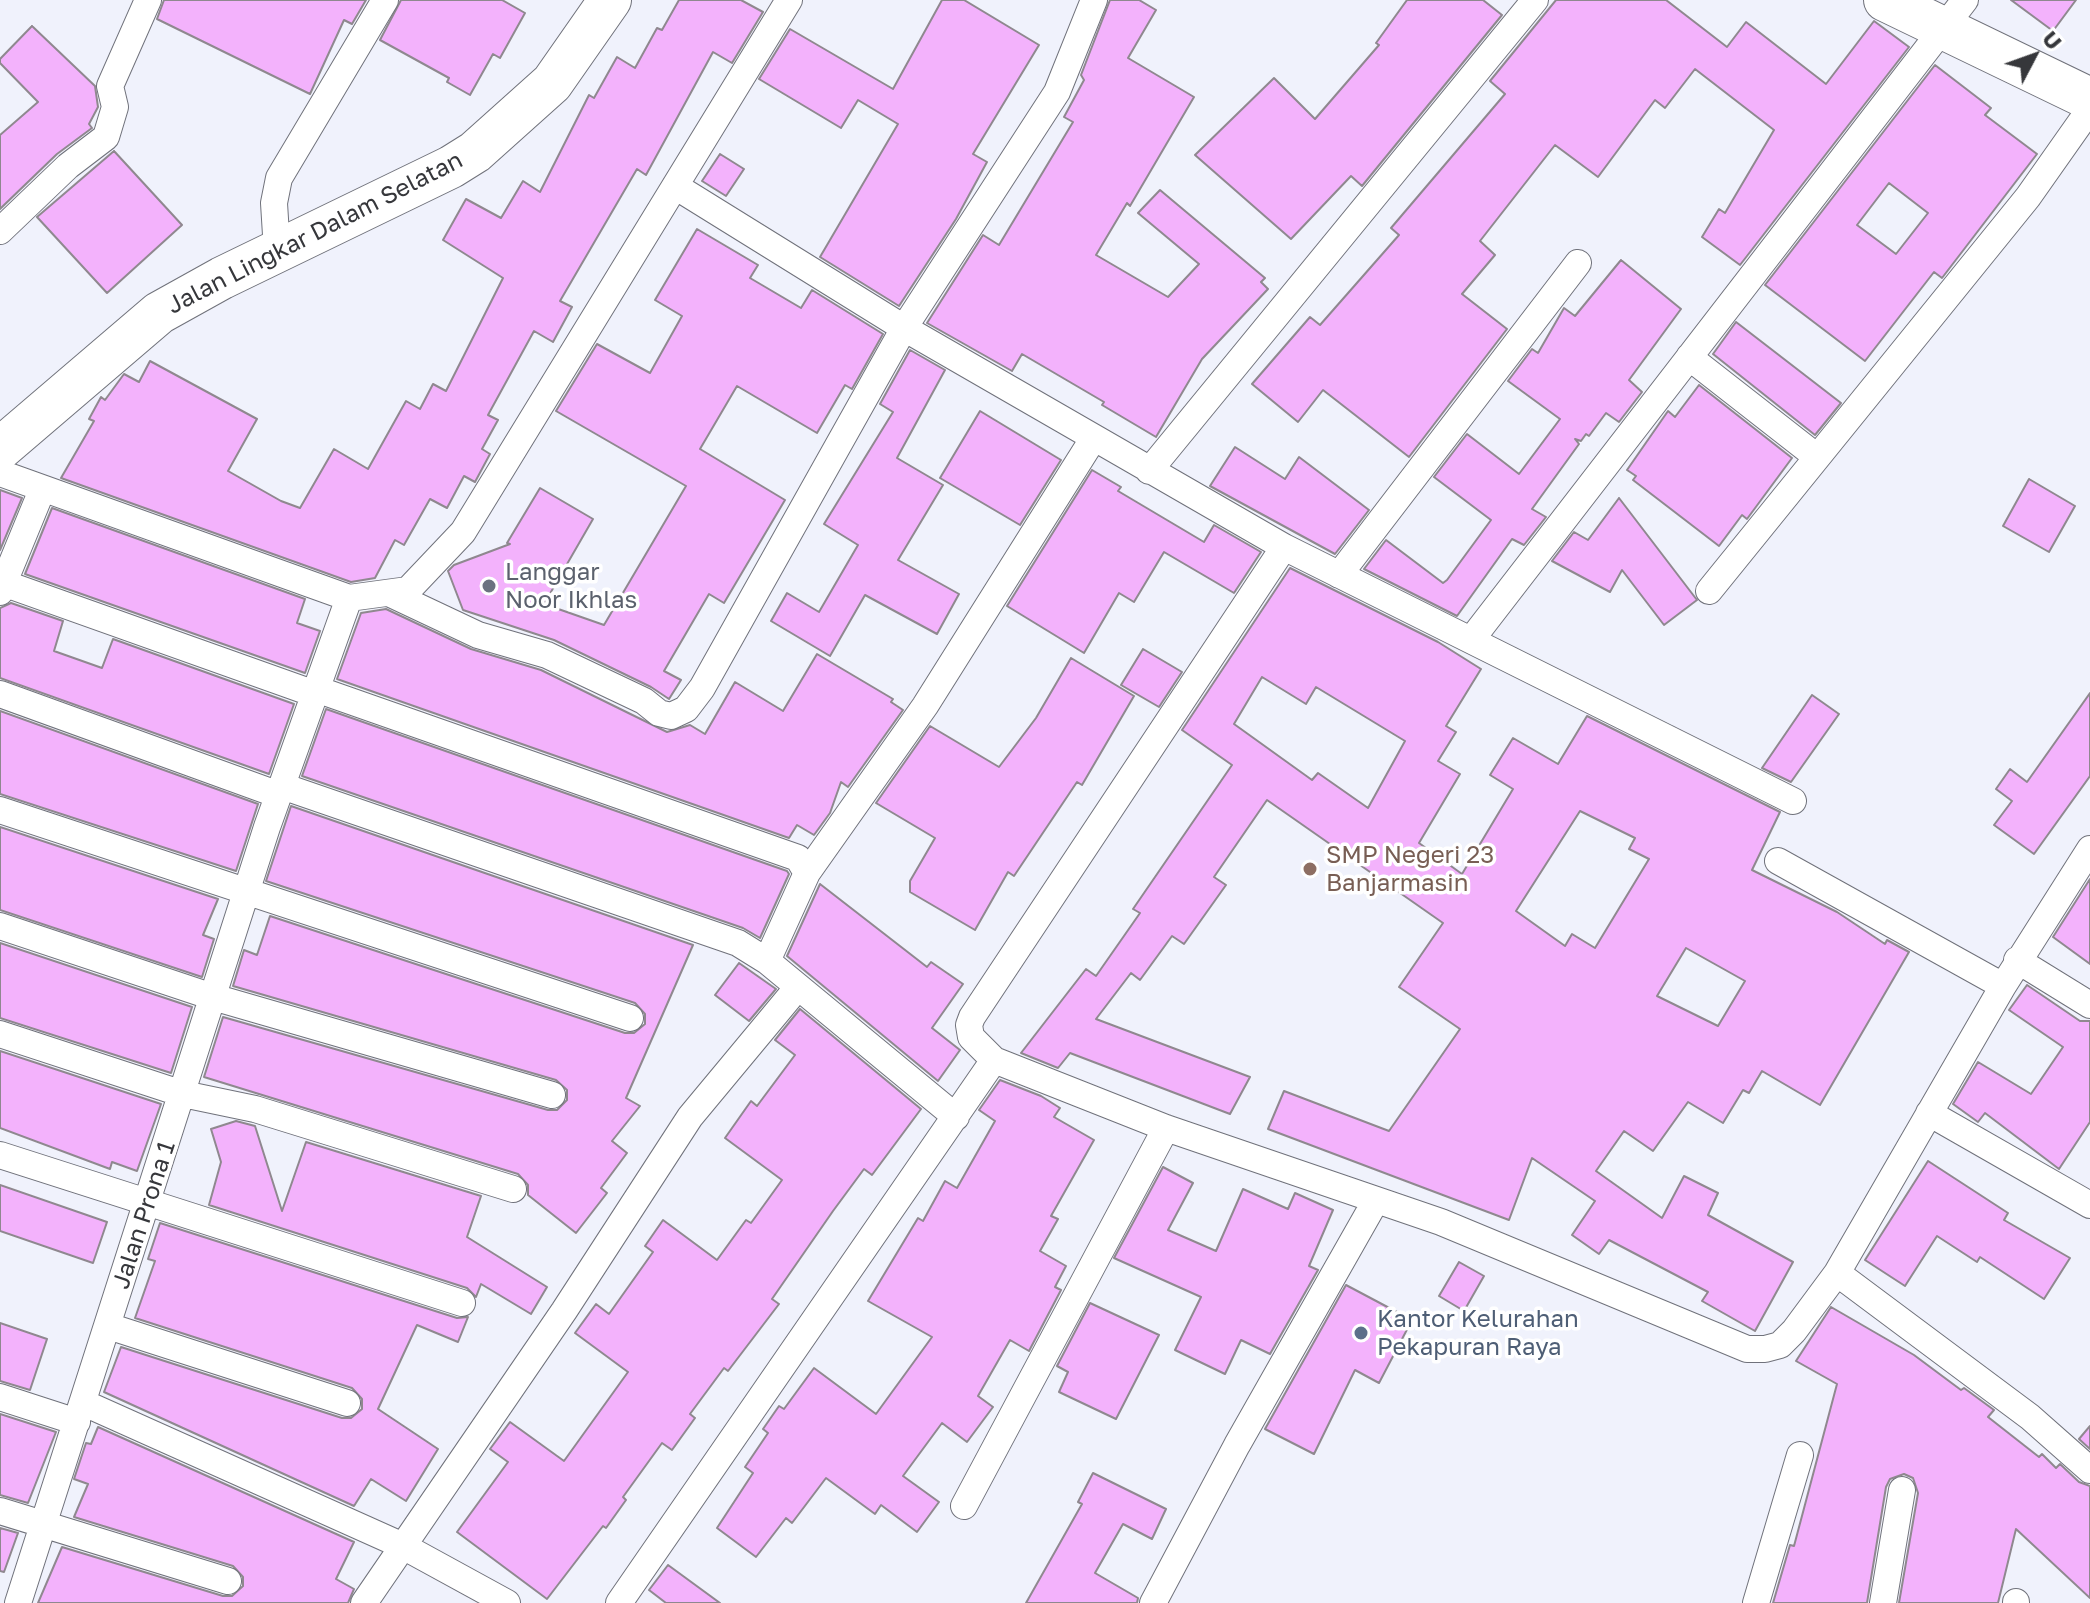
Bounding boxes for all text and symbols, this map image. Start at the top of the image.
north arrow [1994,16,2074,96]
text: U [2037,25,2068,55]
street label: Jalan Lingkar Dalam Selatan [162,146,468,320]
place label: Langgar Noor Ikhlas [505,558,637,614]
marker: Langgar Noor Ikhlas [480,577,498,595]
place label: SMP Negeri 23 Banjarmasin [1326,841,1494,897]
marker: SMP Negeri 23 Banjarmasin [1301,860,1319,878]
street label: Jalan Prona 1 [106,1137,182,1293]
place label: Kantor Kelurahan Pekapuran Raya [1377,1305,1579,1361]
marker: Kantor Kelurahan Pekapuran Raya [1352,1324,1370,1342]

